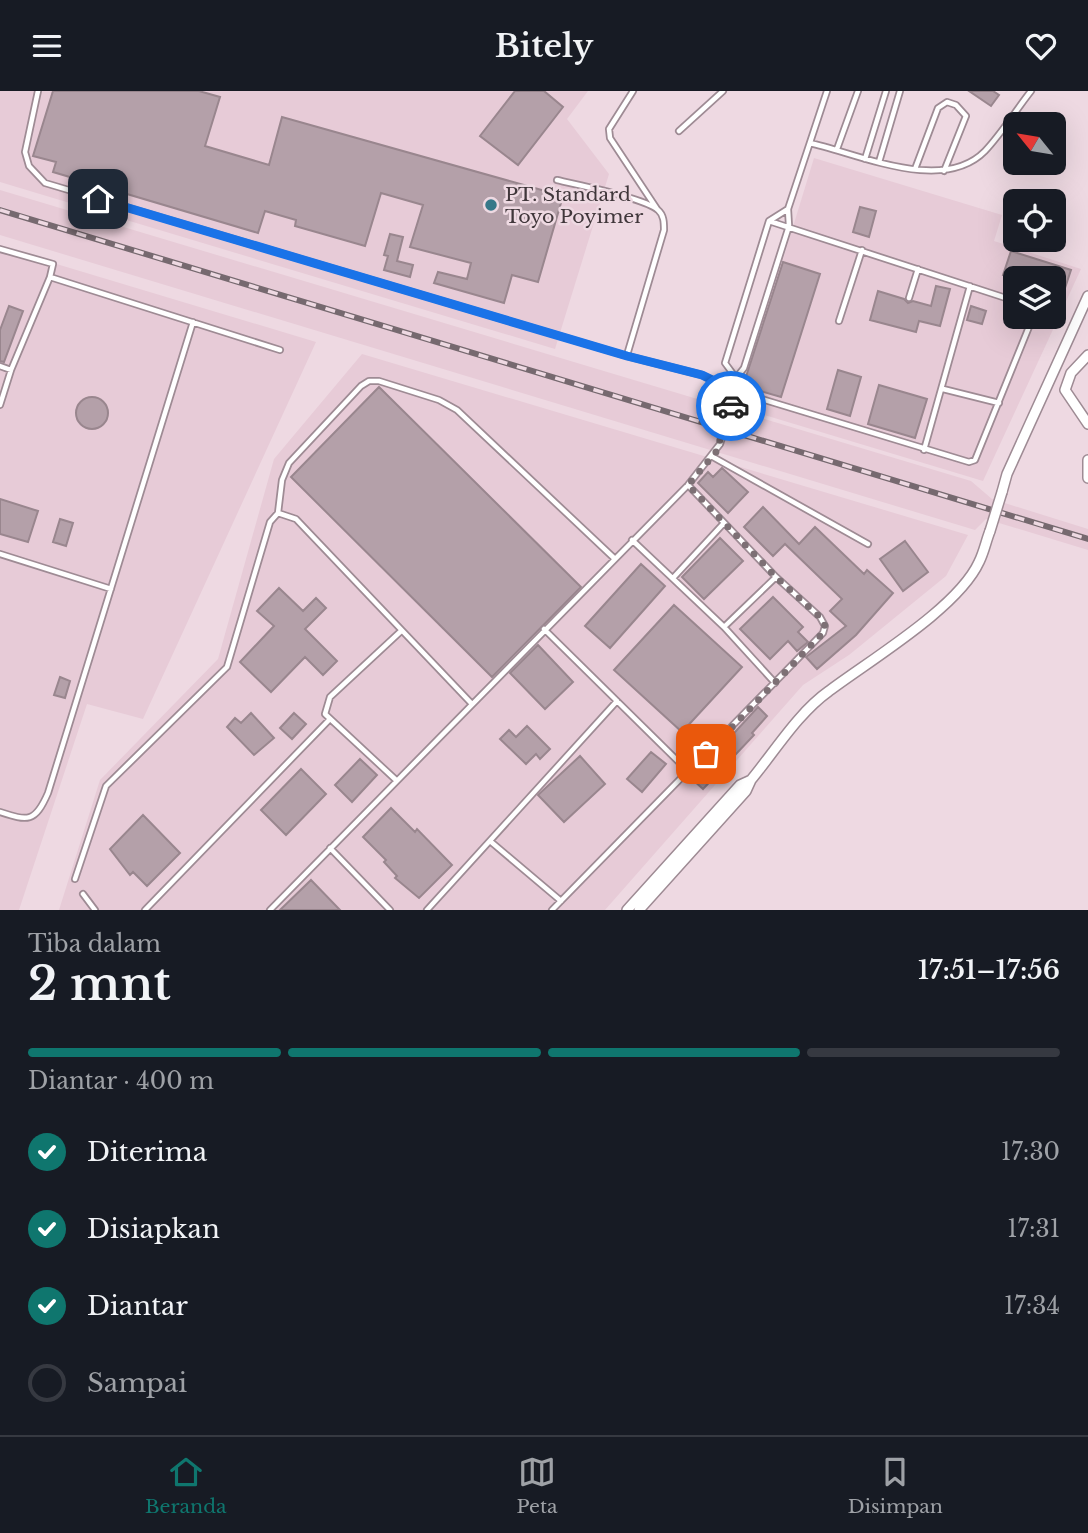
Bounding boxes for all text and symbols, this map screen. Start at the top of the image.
text: Bitely [495,26,593,66]
icon: menu [28,27,66,65]
icon: heart [1022,27,1060,65]
north arrow [1003,112,1066,175]
map controls [1003,112,1066,329]
pin [68,169,128,229]
icon: home [79,180,117,218]
place label: PT. Standard Toyo Poyimer [505,183,643,228]
button: locate [1003,189,1066,252]
marker: PT. Standard Toyo Poyimer [483,197,499,213]
button: layers [1003,266,1066,329]
courier [696,371,766,441]
icon: car [712,387,750,425]
pin [676,724,736,784]
icon: bag [687,735,725,773]
text: Tiba dalam [28,930,161,958]
text: 17:51–17:56 [918,954,1060,986]
text: 2 mnt [28,955,171,1012]
text: Diantar · 400 m [28,1067,214,1095]
icon: check [28,1133,66,1171]
text: Diterima [87,1136,207,1168]
text: 17:30 [1001,1138,1060,1166]
icon: check [28,1210,66,1248]
text: Disiapkan [87,1213,220,1245]
text: 17:31 [1007,1215,1060,1243]
icon: check [28,1287,66,1325]
text: Diantar [87,1290,188,1322]
text: 17:34 [1004,1292,1060,1320]
text: Sampai [87,1367,187,1399]
tab: Beranda [145,1453,227,1518]
tab: Peta [517,1453,558,1518]
tab: Disimpan [848,1453,943,1518]

